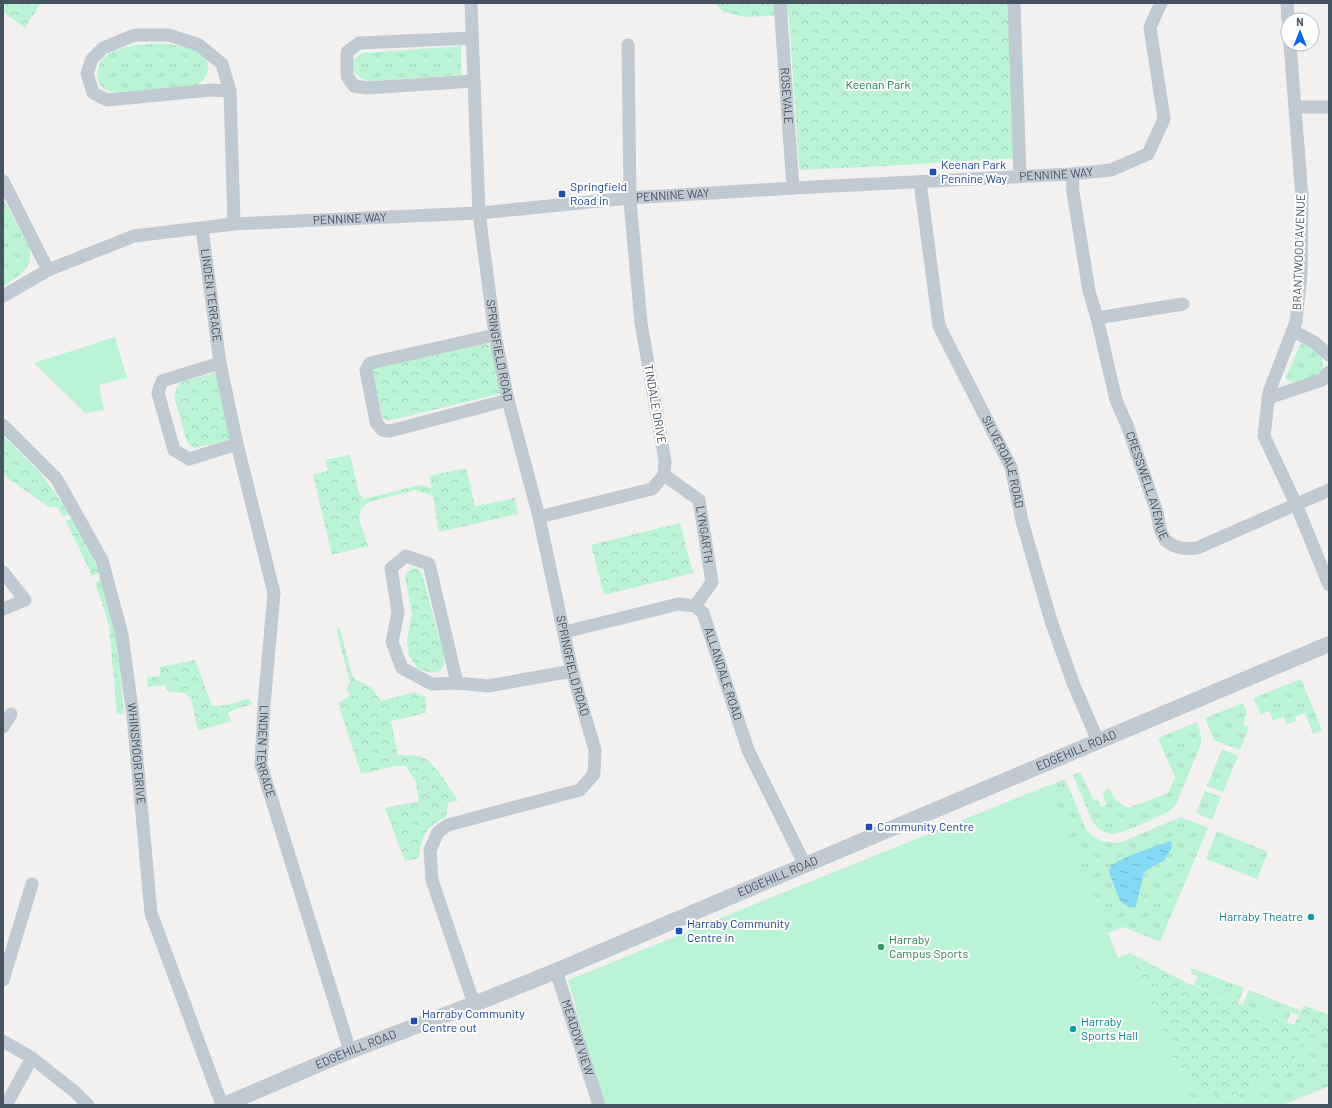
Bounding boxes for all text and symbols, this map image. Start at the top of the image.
north arrow [1280,12,1320,52]
text: N [1296,15,1304,28]
street label: ROSEVALE [779,67,796,124]
park label: Keenan Park [846,77,911,91]
place label: Keenan Park Pennine Way [941,157,1007,185]
street label: PENNINE WAY [1019,164,1094,183]
marker: Keenan Park Pennine Way [928,167,938,177]
place label: Springfield Road in [570,179,627,207]
street label: PENNINE WAY [635,185,710,204]
marker: Springfield Road in [557,189,567,199]
street label: BRANTWOOD AVENUE [1289,193,1307,310]
street label: PENNINE WAY [312,209,387,226]
street label: LINDEN TERRACE [199,248,225,343]
street label: SPRINGFIELD ROAD [484,298,516,402]
street label: TINDALE DRIVE [642,363,670,445]
street label: SILVERDALE ROAD [980,413,1027,509]
street label: CRESSWELL AVENUE [1124,429,1172,542]
street label: LYNGARTH [694,505,717,564]
street label: SPRINGFIELD ROAD [554,614,593,718]
street label: ALLANDALE ROAD [702,625,746,722]
street label: WHINSMOOR DRIVE [125,702,149,805]
street label: LINDEN TERRACE [254,705,279,799]
street label: EDGEHILL ROAD [1033,727,1118,773]
place label: Community Centre [877,819,974,833]
marker: Community Centre [864,822,874,832]
street label: EDGEHILL ROAD [735,852,820,899]
place label: Harraby Theatre [1219,909,1303,923]
marker: Harraby Theatre [1306,912,1316,922]
place label: Harraby Community Centre in [687,916,790,944]
marker: Harraby Community Centre in [674,926,684,936]
place label: Harraby Campus Sports [889,932,968,960]
marker: Harraby Campus Sports [876,942,886,952]
street label: MEADOW VIEW [560,998,597,1078]
place label: Harraby Community Centre out [422,1006,525,1034]
place label: Harraby Sports Hall [1081,1014,1138,1042]
marker: Harraby Community Centre out [409,1016,419,1026]
marker: Harraby Sports Hall [1068,1024,1078,1034]
street label: EDGEHILL ROAD [313,1026,398,1071]

